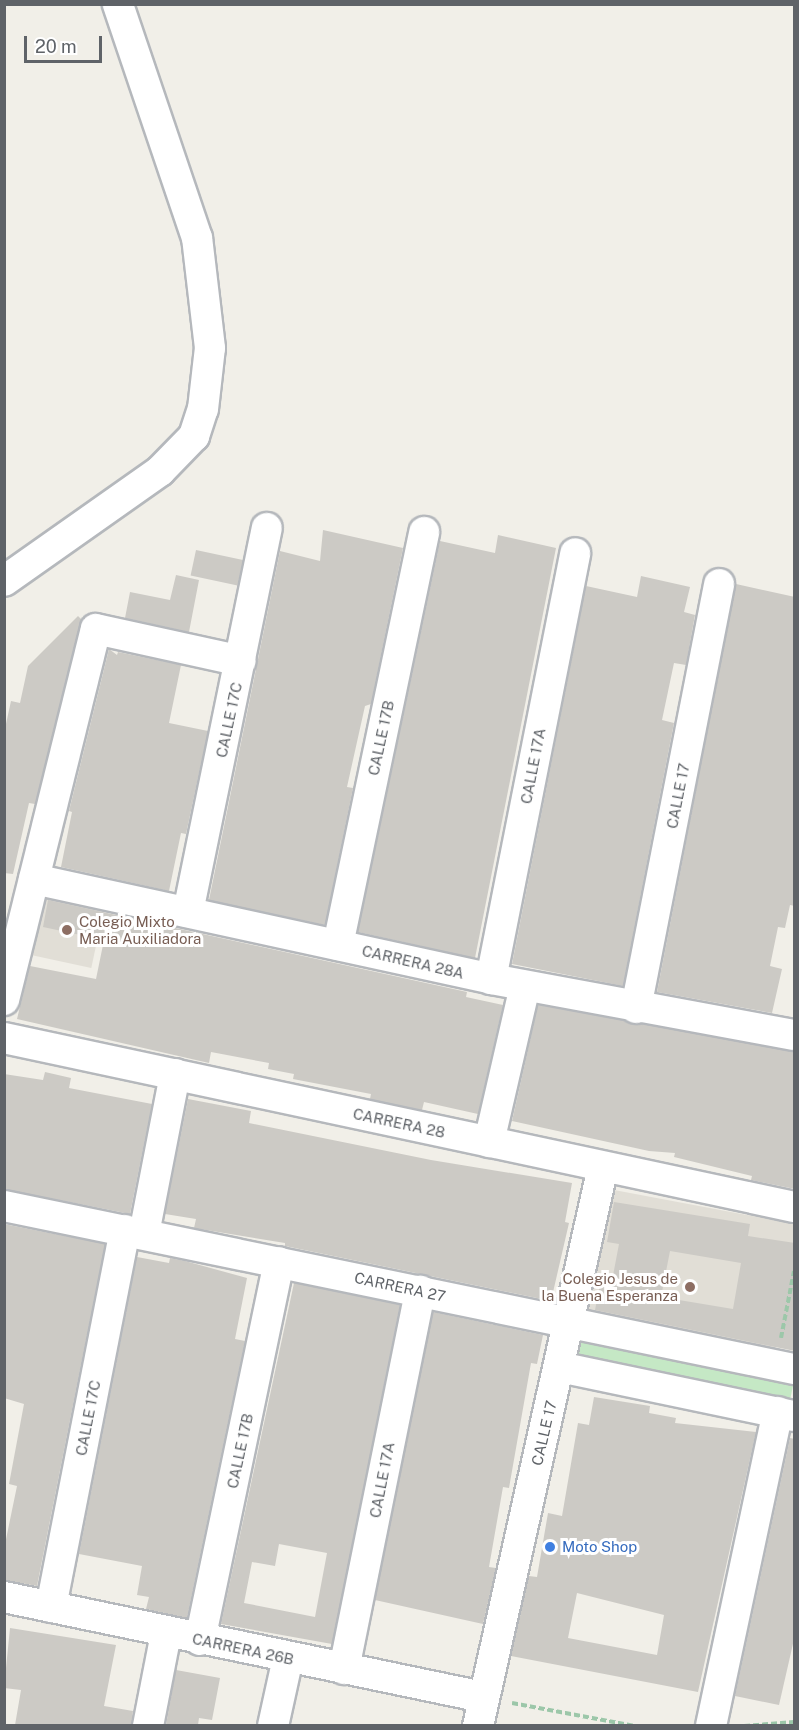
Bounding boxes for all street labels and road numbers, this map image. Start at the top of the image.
street label: CALLE 17C [212,681,246,759]
street label: CALLE 17B [364,699,398,777]
street label: CALLE 17A [517,727,549,805]
street label: CALLE 17 [663,762,693,830]
street label: CARRERA 28A [360,942,466,982]
street label: CARRERA 28 [351,1104,447,1142]
street label: CARRERA 27 [353,1269,447,1305]
street label: CALLE 17C [72,1379,104,1457]
street label: CALLE 17 [528,1399,560,1467]
street label: CALLE 17B [223,1412,257,1490]
street label: CALLE 17A [366,1441,398,1519]
street label: CARRERA 26B [191,1629,295,1669]

